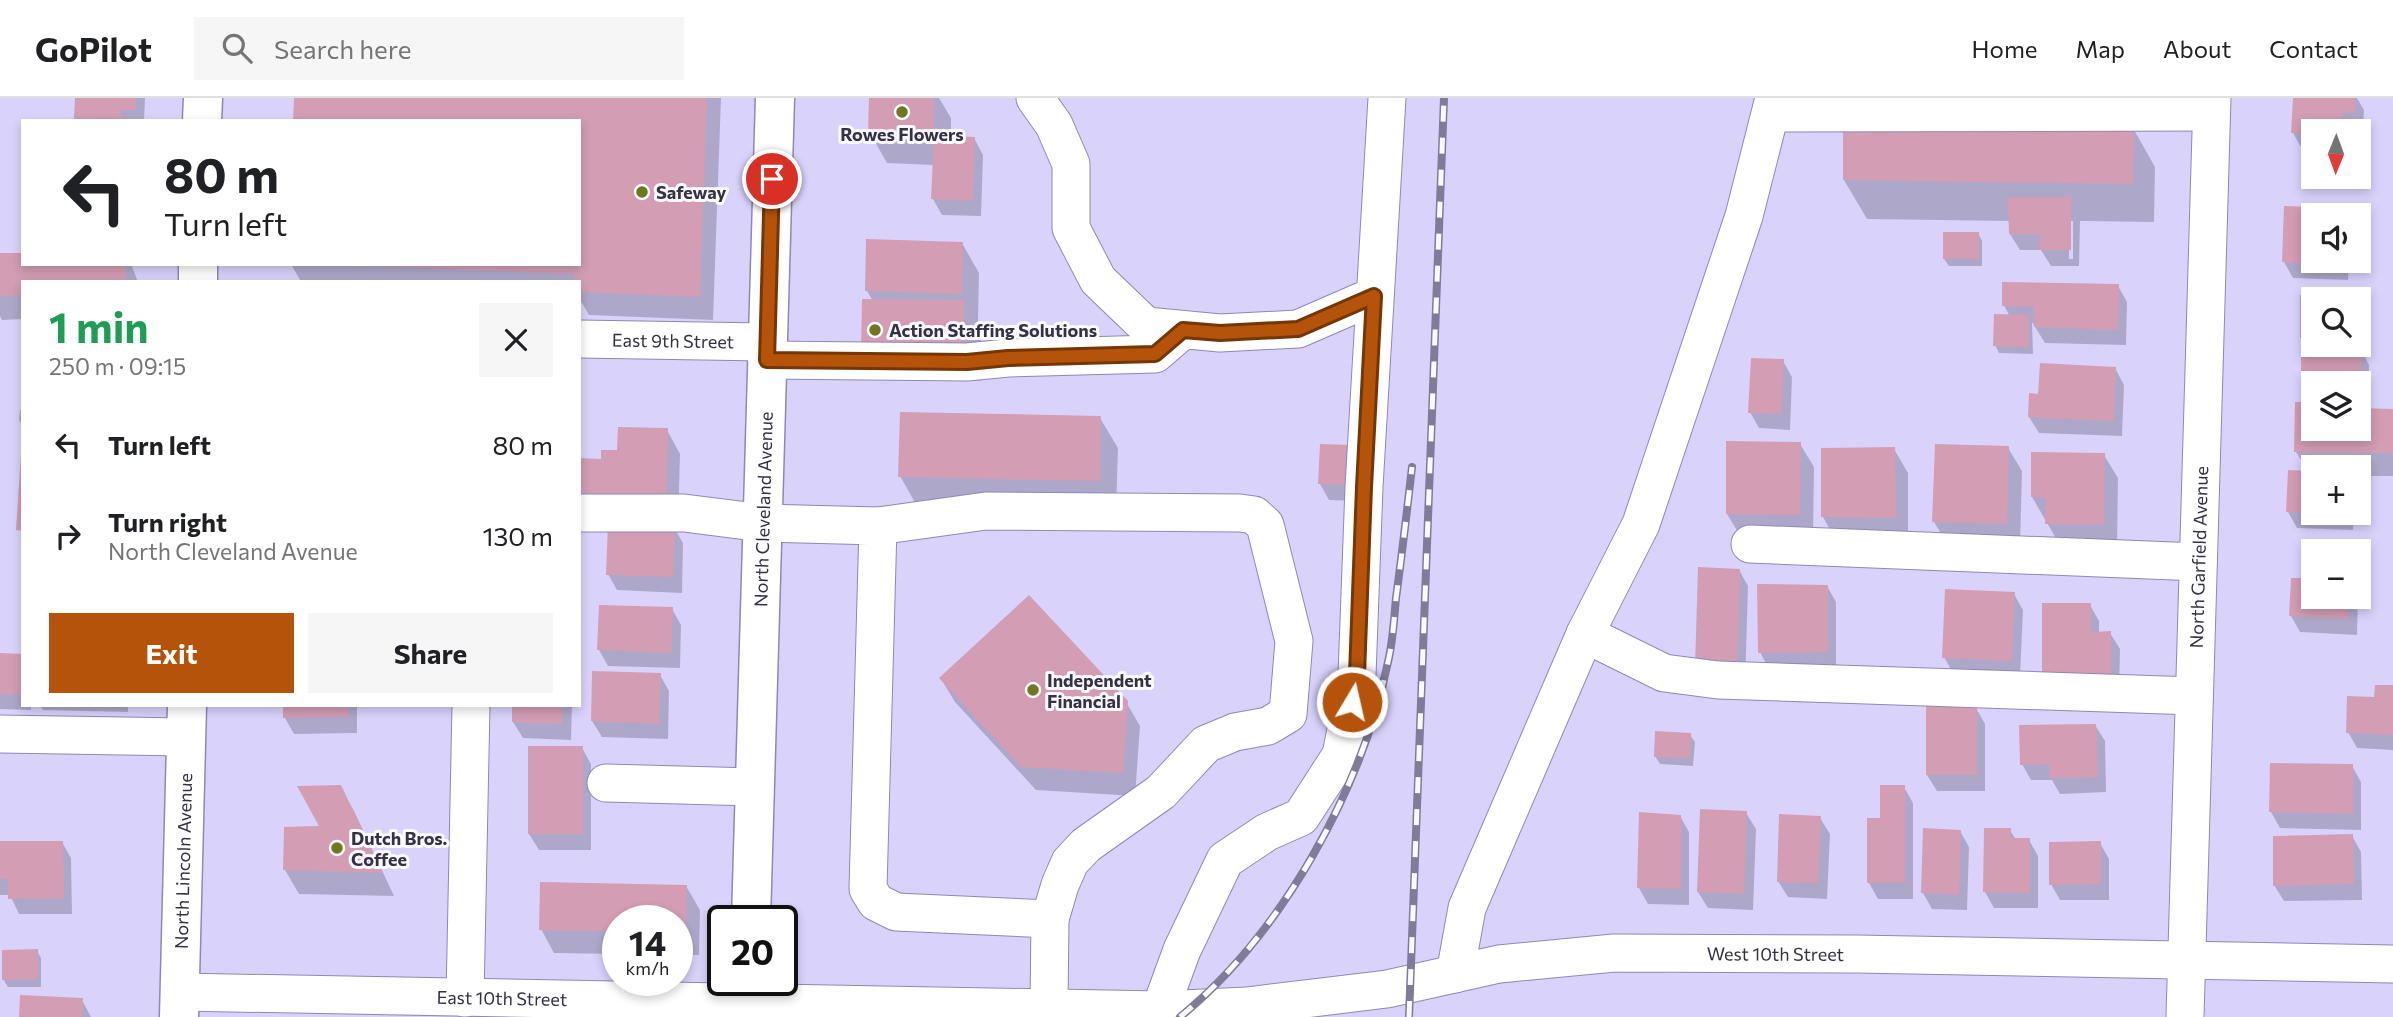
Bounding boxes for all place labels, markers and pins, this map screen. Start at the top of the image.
marker: Rowes Flowers [894,104,910,120]
place label: Rowes Flowers [840,123,964,145]
pin [742,149,802,209]
place label: Safeway [656,181,727,203]
marker: Safeway [634,184,650,200]
place label: Action Staffing Solutions [889,319,1097,341]
marker: Action Staffing Solutions [867,322,883,338]
place label: Independent Financial [1047,669,1152,712]
marker: Independent Financial [1025,682,1041,698]
place label: Dutch Bros. Coffee [351,827,448,870]
marker: Dutch Bros. Coffee [329,840,345,856]

